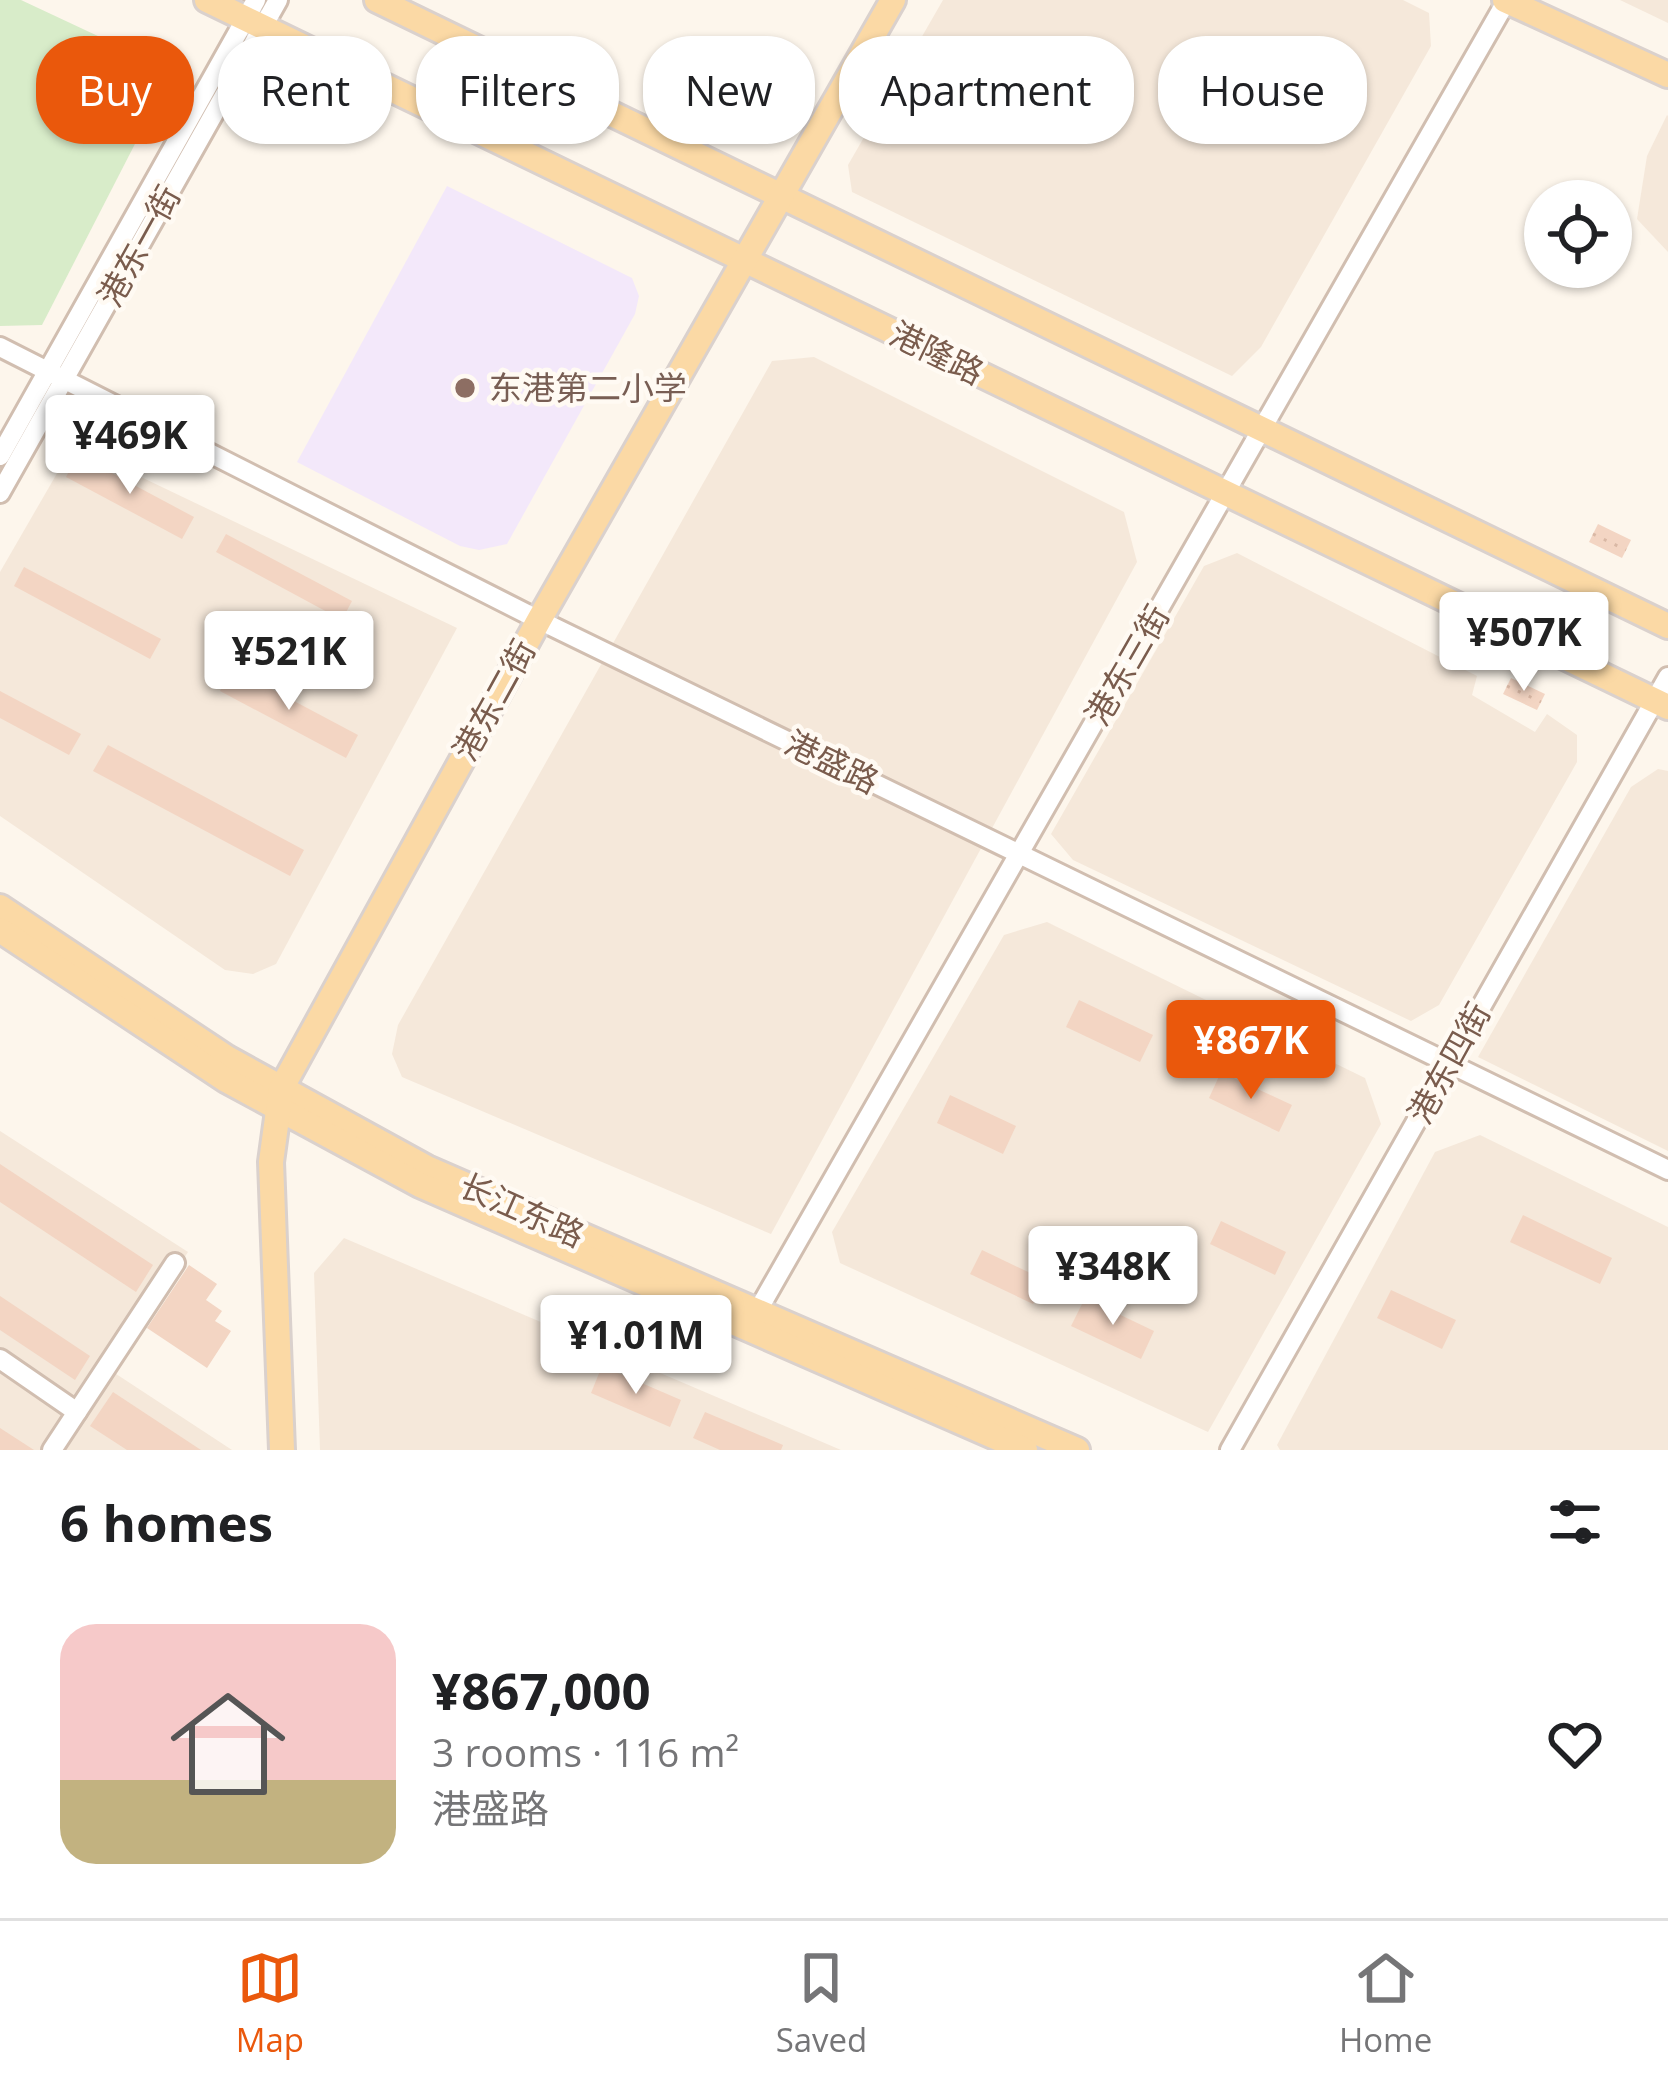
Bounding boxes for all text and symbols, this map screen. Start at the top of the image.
chip: Buy [36,36,194,144]
chip: Rent [218,36,392,144]
chip: Filters [416,36,619,144]
chip: New [643,36,815,144]
chip: Apartment [839,36,1134,144]
chip: House [1158,36,1367,144]
street label: 港东一街 [87,177,190,314]
map controls [1524,180,1632,288]
button: locate [1524,180,1632,288]
street label: 港隆路 [883,311,992,394]
place label: 东港第二小学 [489,365,687,410]
marker: 东港第二小学 [452,375,478,401]
pin: ¥469K [46,395,214,497]
text: ¥469K [72,407,188,460]
pin: ¥507K [1440,592,1608,694]
street label: 港东三街 [1074,596,1179,733]
text: ¥507K [1466,604,1582,657]
pin: ¥521K [205,611,373,713]
text: ¥521K [231,623,347,676]
street label: 港东二街 [442,631,545,768]
street label: 港盛路 [778,720,887,803]
street label: 港东四街 [1397,994,1500,1131]
pin: ¥867K [1167,1000,1335,1102]
text: ¥867K [1193,1012,1309,1065]
street label: 长江东路 [453,1162,592,1257]
pin: ¥348K [1029,1226,1197,1328]
text: ¥348K [1055,1238,1171,1291]
pin: ¥1.01M [538,1295,734,1397]
text: ¥1.01M [567,1307,705,1360]
text: 6 homes [60,1487,273,1557]
icon: filters [1542,1489,1608,1555]
text: ¥867,000 [432,1655,651,1725]
icon: home [156,1672,300,1816]
icon: heart [1542,1711,1608,1777]
text: 3 rooms · 116 m² [432,1725,739,1778]
text: 港盛路 [432,1781,549,1834]
tab: Map [236,1945,304,2062]
tab: Saved [776,1945,867,2062]
tab: Home [1339,1945,1432,2062]

